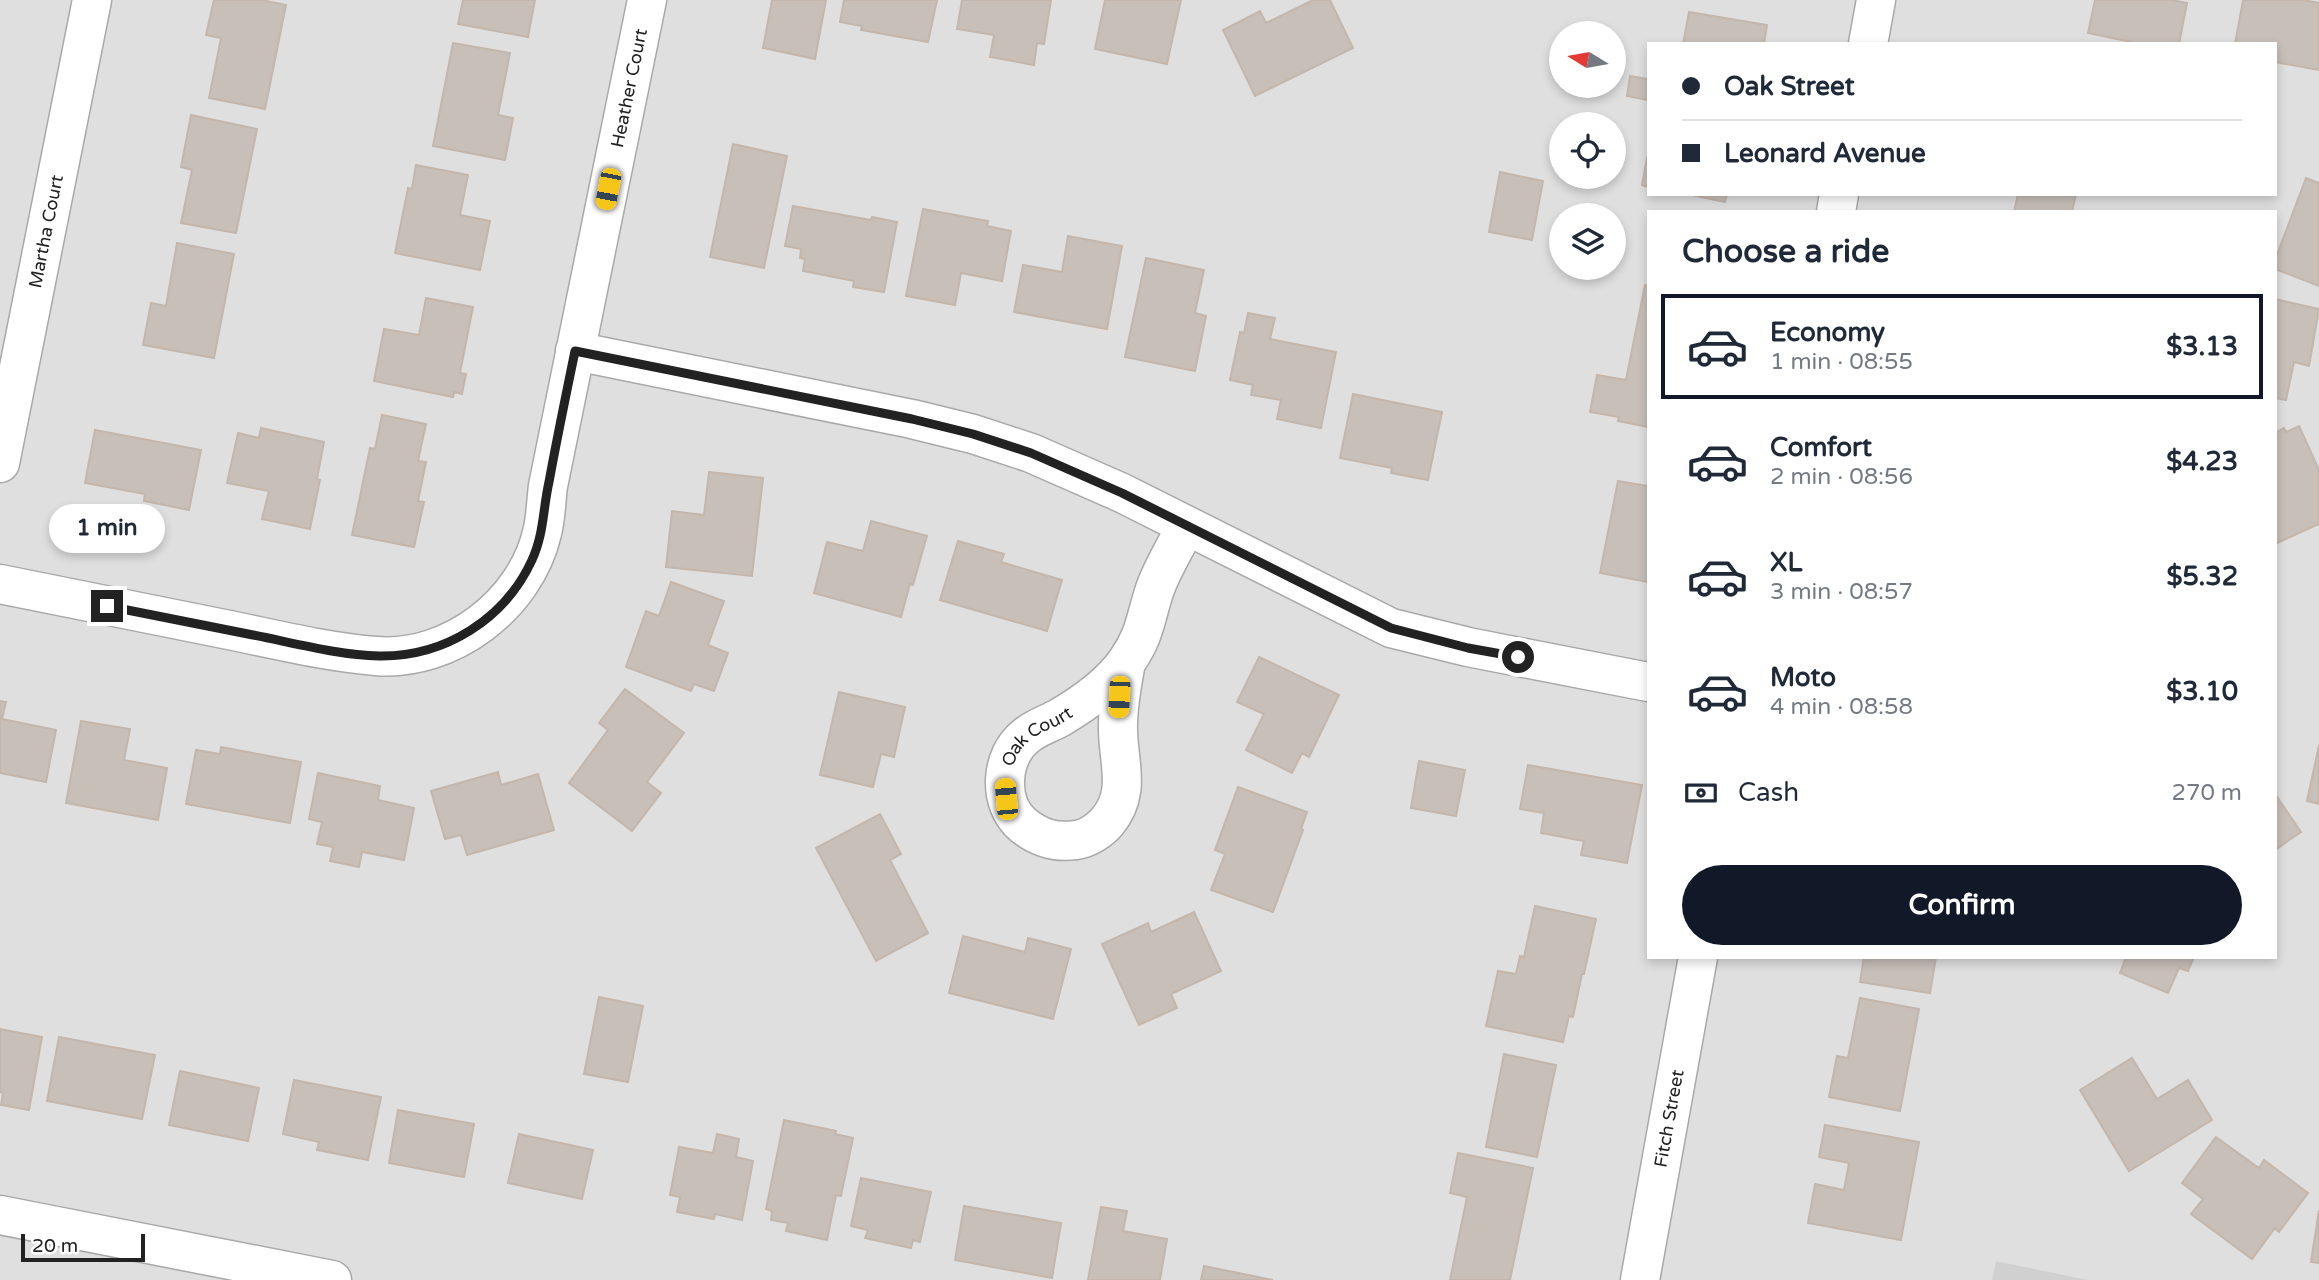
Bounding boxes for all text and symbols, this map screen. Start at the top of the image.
north arrow [1549,21,1626,98]
map controls [1549,21,1626,280]
street label: Heather Court [606,26,652,150]
text: Oak Street [1724,71,1855,102]
button: locate [1549,112,1626,189]
text: Leonard Avenue [1724,138,1926,169]
car [594,166,623,212]
street label: Martha Court [24,173,68,290]
button: layers [1549,203,1626,280]
text: Choose a ride [1682,233,1889,271]
icon: car [1686,315,1749,378]
text: Economy [1770,317,1885,348]
text: $3.13 [2166,331,2238,362]
text: 1 min · 08:55 [1770,348,1913,376]
icon: car [1686,430,1749,493]
text: Comfort [1770,432,1872,463]
text: $4.23 [2166,446,2238,477]
text: 2 min · 08:56 [1770,463,1913,491]
callout: 1 min [49,504,165,554]
text: 1 min [76,514,138,542]
icon: car [1686,545,1749,608]
text: XL [1770,547,1802,578]
text: $5.32 [2166,561,2238,592]
text: 3 min · 08:57 [1770,578,1913,606]
route end [91,590,123,622]
route start [1502,641,1534,673]
icon: car [1686,660,1749,723]
text: Moto [1770,662,1836,693]
car [1108,675,1131,719]
text: $3.10 [2166,676,2238,707]
text: 4 min · 08:58 [1770,693,1913,721]
street label: Oak Court [997,702,1077,769]
icon: cash [1682,774,1720,812]
car [994,777,1019,821]
text: Cash [1738,777,1799,808]
text: 270 m [2172,779,2242,807]
button: Confirm [1682,865,2242,945]
street label: Fitch Street [1649,1068,1689,1169]
scale bar [21,1231,145,1263]
text: 20 m [32,1235,78,1257]

